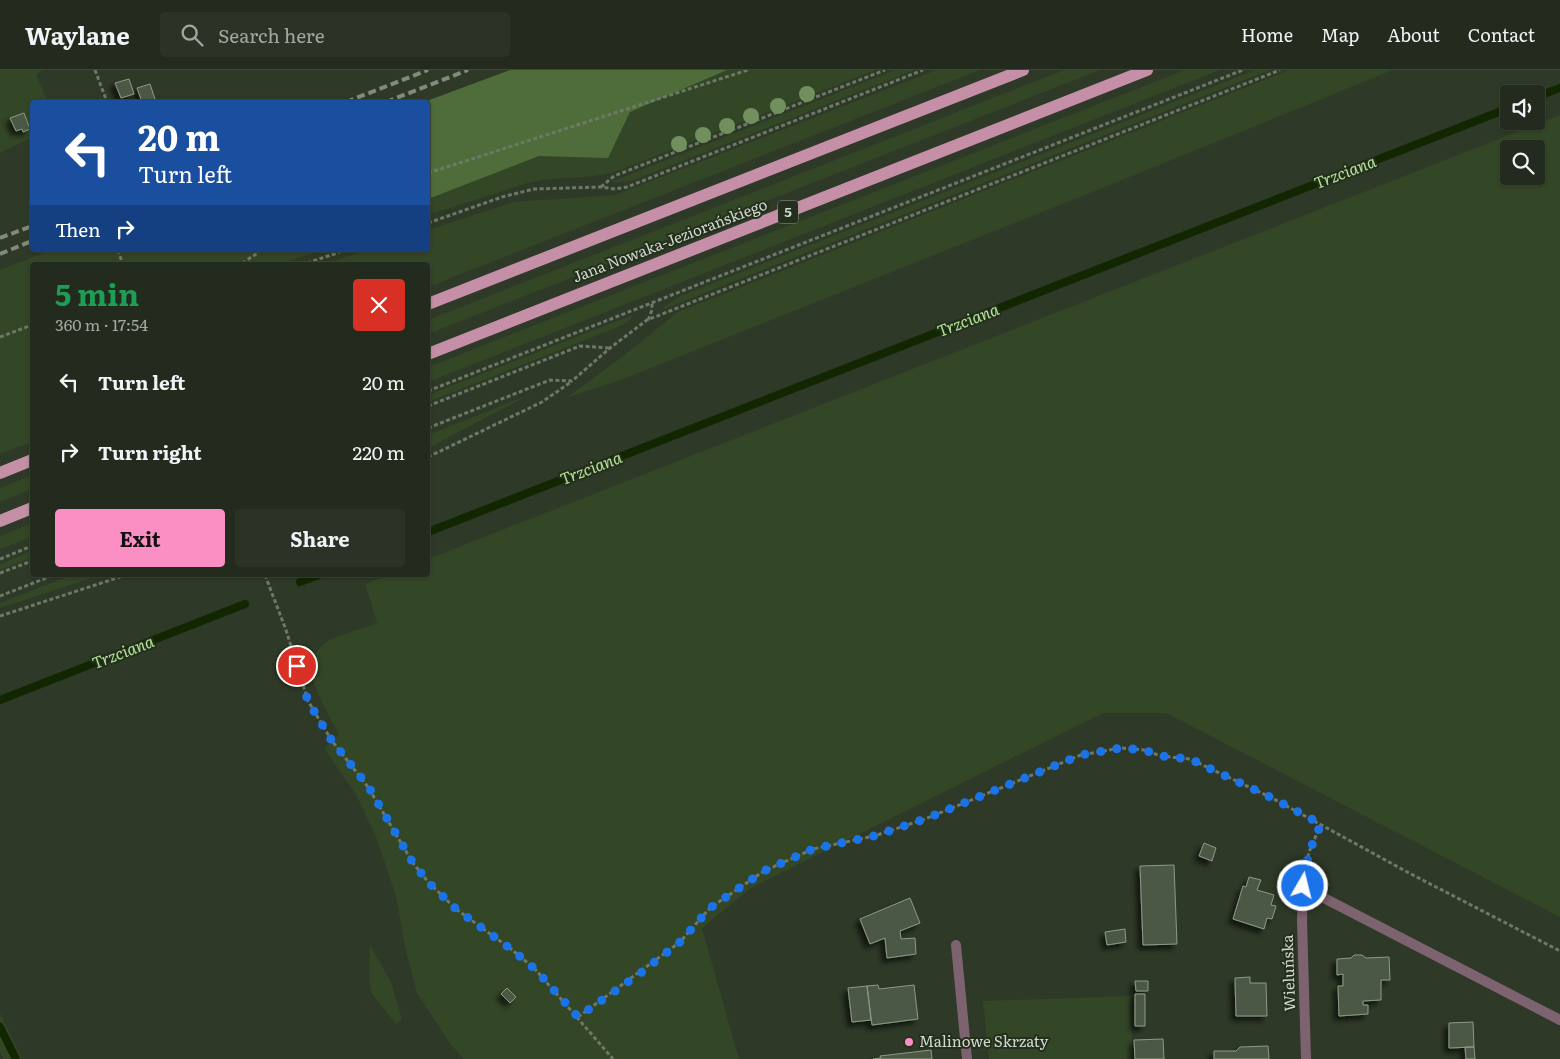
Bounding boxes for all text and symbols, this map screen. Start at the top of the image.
search box [160,12,510,57]
text: Waylane [25,17,130,52]
icon: search [178,21,206,49]
text: Search here [218,21,325,49]
text: Home [1241,21,1293,48]
text: Map [1321,21,1359,48]
text: About [1387,21,1440,48]
text: Contact [1468,21,1535,48]
map controls [1500,85,1545,185]
button: sound [1500,85,1545,130]
text: 20 m [138,110,220,162]
icon: left [55,120,120,185]
button: search [1500,140,1545,185]
water label: Trzciana [1310,148,1380,194]
text: Turn left [138,157,232,190]
street label: Jana Nowaka-Jeziorańskiego [569,192,770,287]
road number: 5 [778,200,798,224]
text: Then [55,215,101,243]
icon: right [111,215,139,243]
text: 5 min [55,271,139,315]
button: close [353,279,405,331]
water label: Trzciana [933,296,1003,342]
text: 360 m · 17:54 [55,312,148,336]
icon: left [55,368,83,396]
text: Turn left [98,368,185,396]
text: 20 m [362,368,405,396]
icon: right [55,438,83,466]
text: Turn right [98,438,202,466]
text: 220 m [353,438,405,466]
water label: Trzciana [556,444,626,490]
button: Exit [55,509,225,567]
button: Share [235,509,405,567]
water label: Trzciana [88,628,158,674]
pin [276,645,318,687]
icon: arrive [283,652,311,680]
position arrow [1276,859,1328,911]
street label: Wieluńska [1275,933,1300,1012]
place label: Malinowe Skrzaty [919,1029,1049,1052]
marker: Malinowe Skrzaty [903,1036,915,1048]

